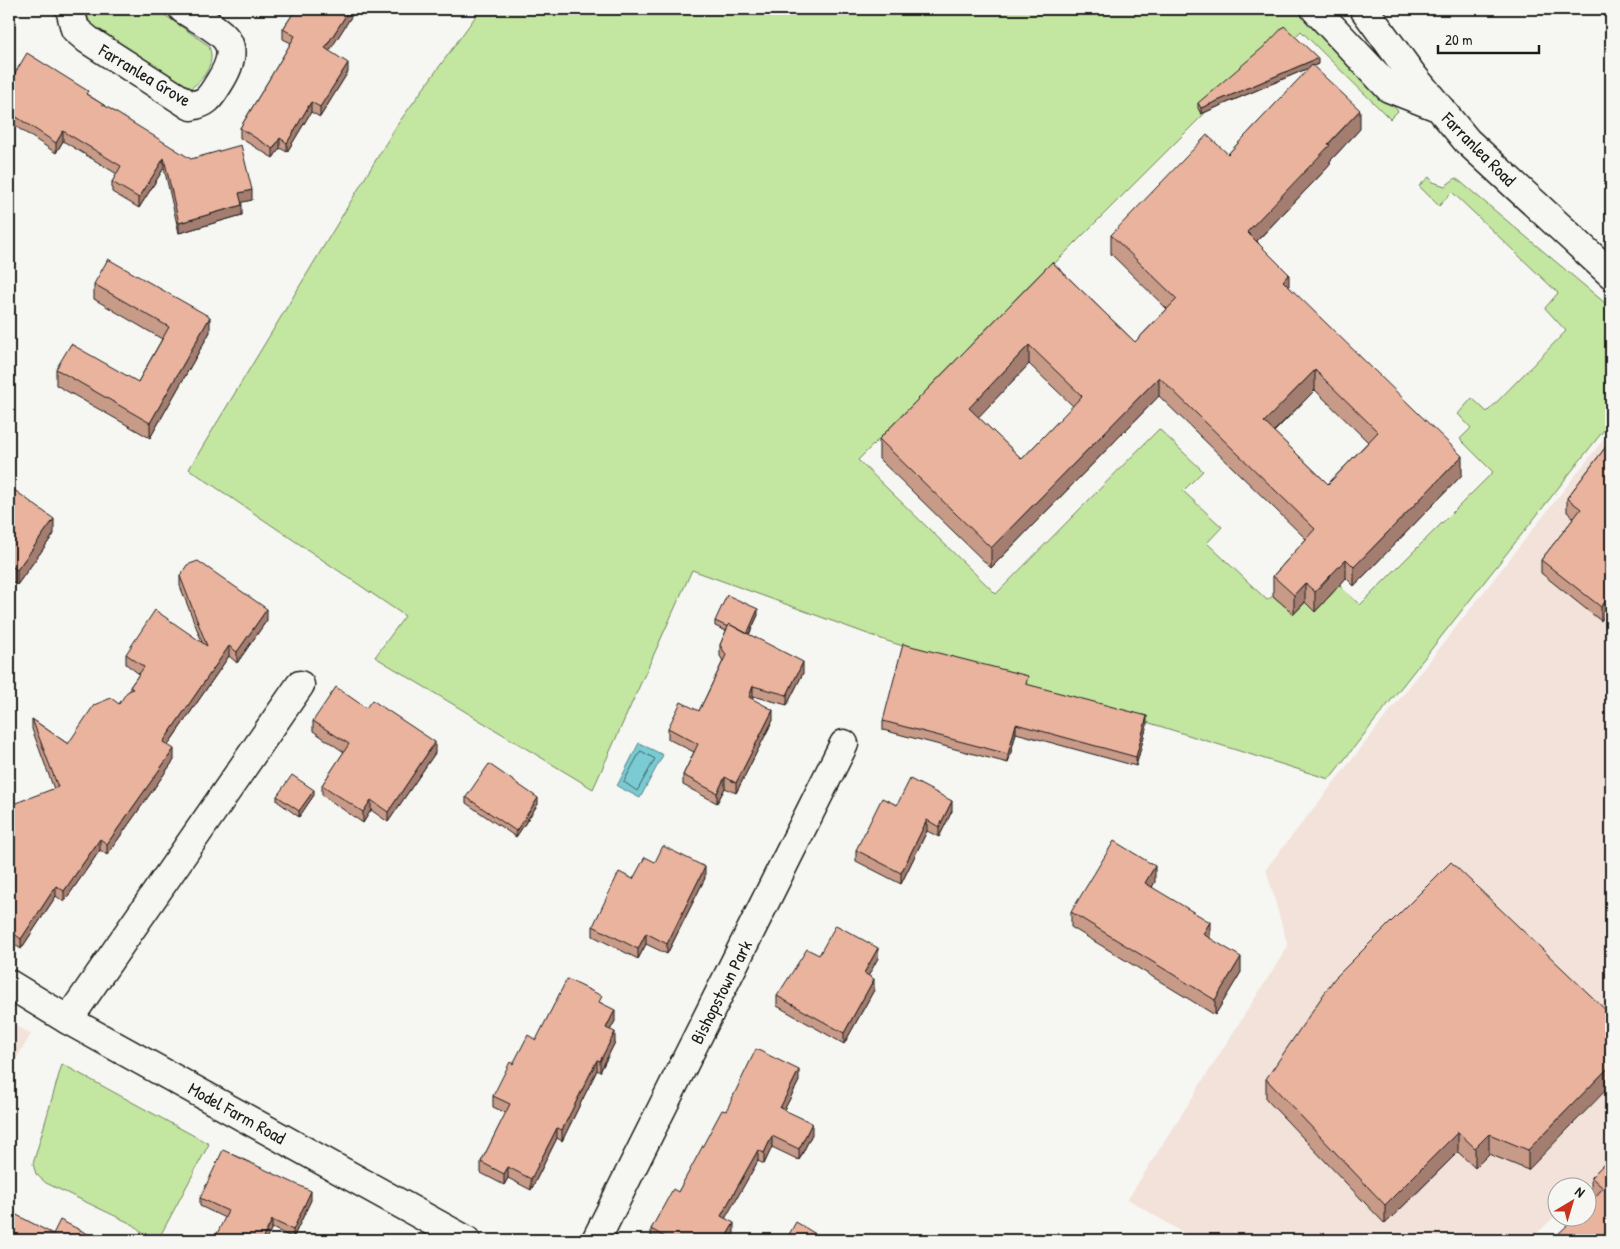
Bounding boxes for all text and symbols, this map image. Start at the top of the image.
scale bar [1438,22,1539,54]
text: 20 m [1445,29,1472,50]
street label: Farranlea Grove [93,37,196,112]
street label: Farranlea Road [1436,106,1522,192]
street label: Bishopstown Park [684,935,758,1048]
street label: Model Farm Road [184,1076,290,1150]
north arrow [1548,1176,1598,1226]
text: N [1572,1182,1590,1201]

